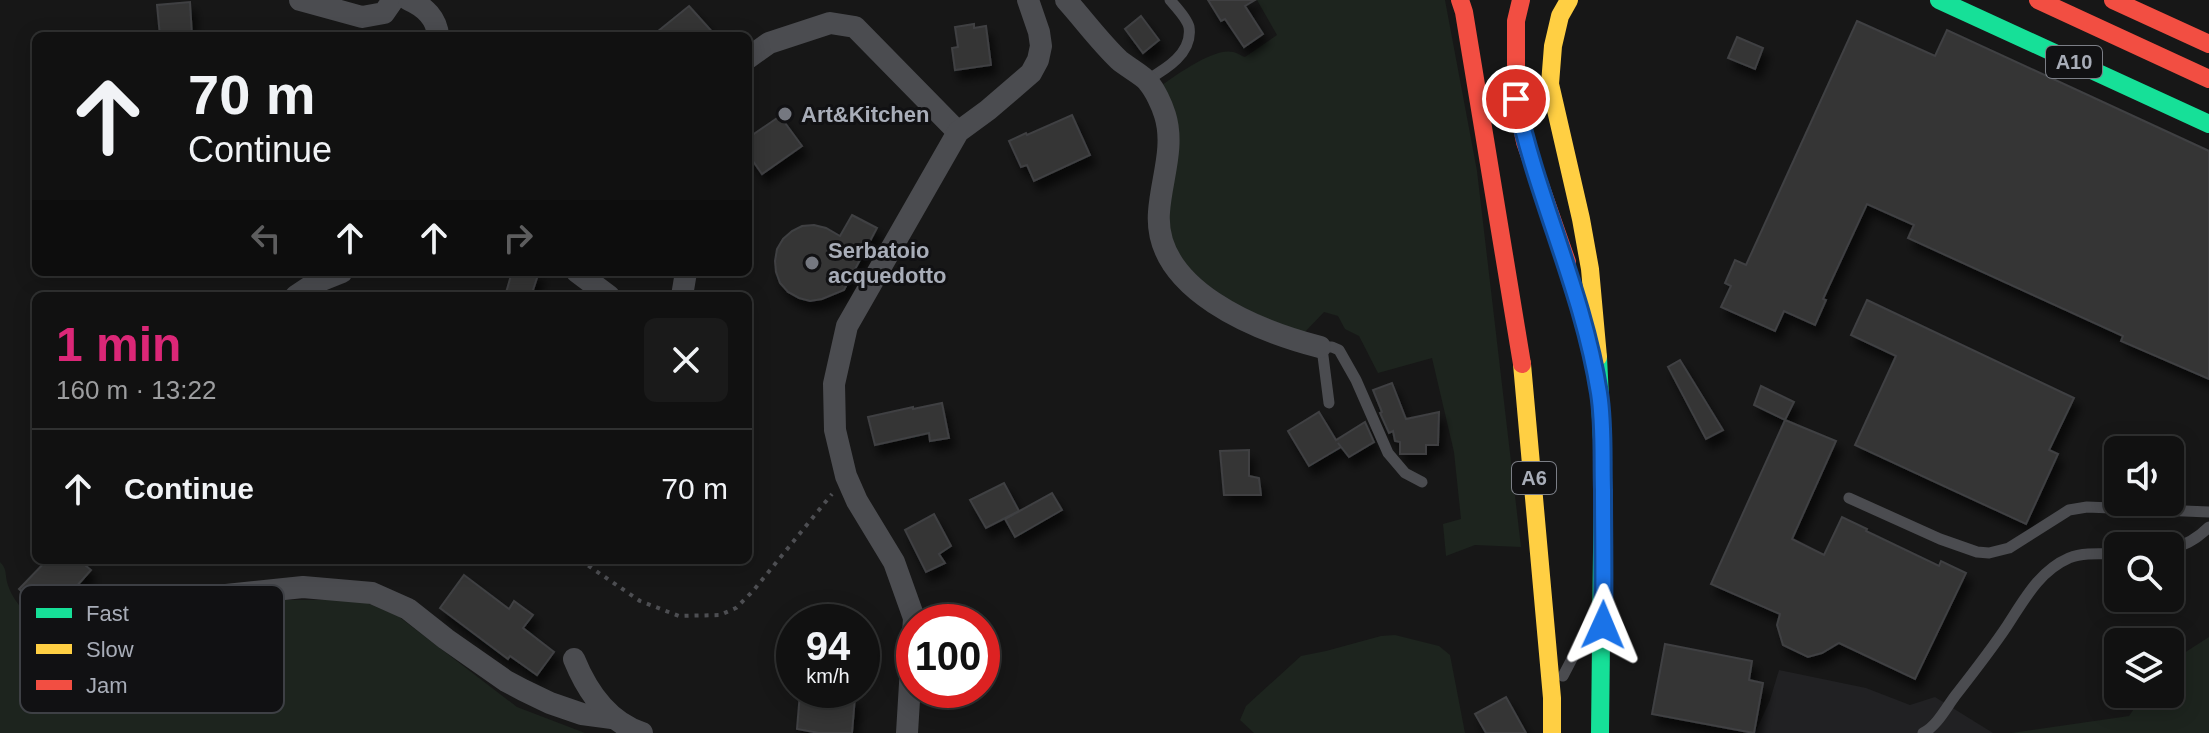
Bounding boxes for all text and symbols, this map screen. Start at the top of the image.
road number: A10 [2046,46,2102,78]
text: 70 m [188,63,316,126]
icon: ahead [56,64,160,168]
pin [1482,65,1550,133]
icon: arrive [1494,77,1538,121]
place label: Art&Kitchen [801,102,929,127]
marker: Art&Kitchen [776,105,794,123]
text: Continue [188,129,332,170]
icon: left [244,216,288,260]
icon: ahead [328,216,372,260]
icon: ahead [412,216,456,260]
icon: right [496,216,540,260]
place label: Serbatoio acquedotto [828,238,947,288]
marker: Serbatoio acquedotto [803,254,821,272]
text: 1 min [56,318,181,371]
button: close [644,318,728,402]
text: 160 m · 13:22 [56,375,216,405]
map controls [2104,436,2184,708]
button: sound [2104,436,2184,516]
road number: A6 [1512,462,1556,494]
icon: ahead [56,467,100,511]
text: Continue [124,472,254,505]
text: 70 m [661,472,728,505]
button: search [2104,532,2184,612]
position arrow [1561,583,1645,667]
legend [20,585,284,713]
text: Fast [86,601,129,626]
speed limit sign: 100 [896,604,1000,708]
text: 94 [806,624,850,668]
button: layers [2104,628,2184,708]
text: Slow [86,637,134,662]
text: km/h [806,665,850,687]
text: Jam [86,673,128,698]

